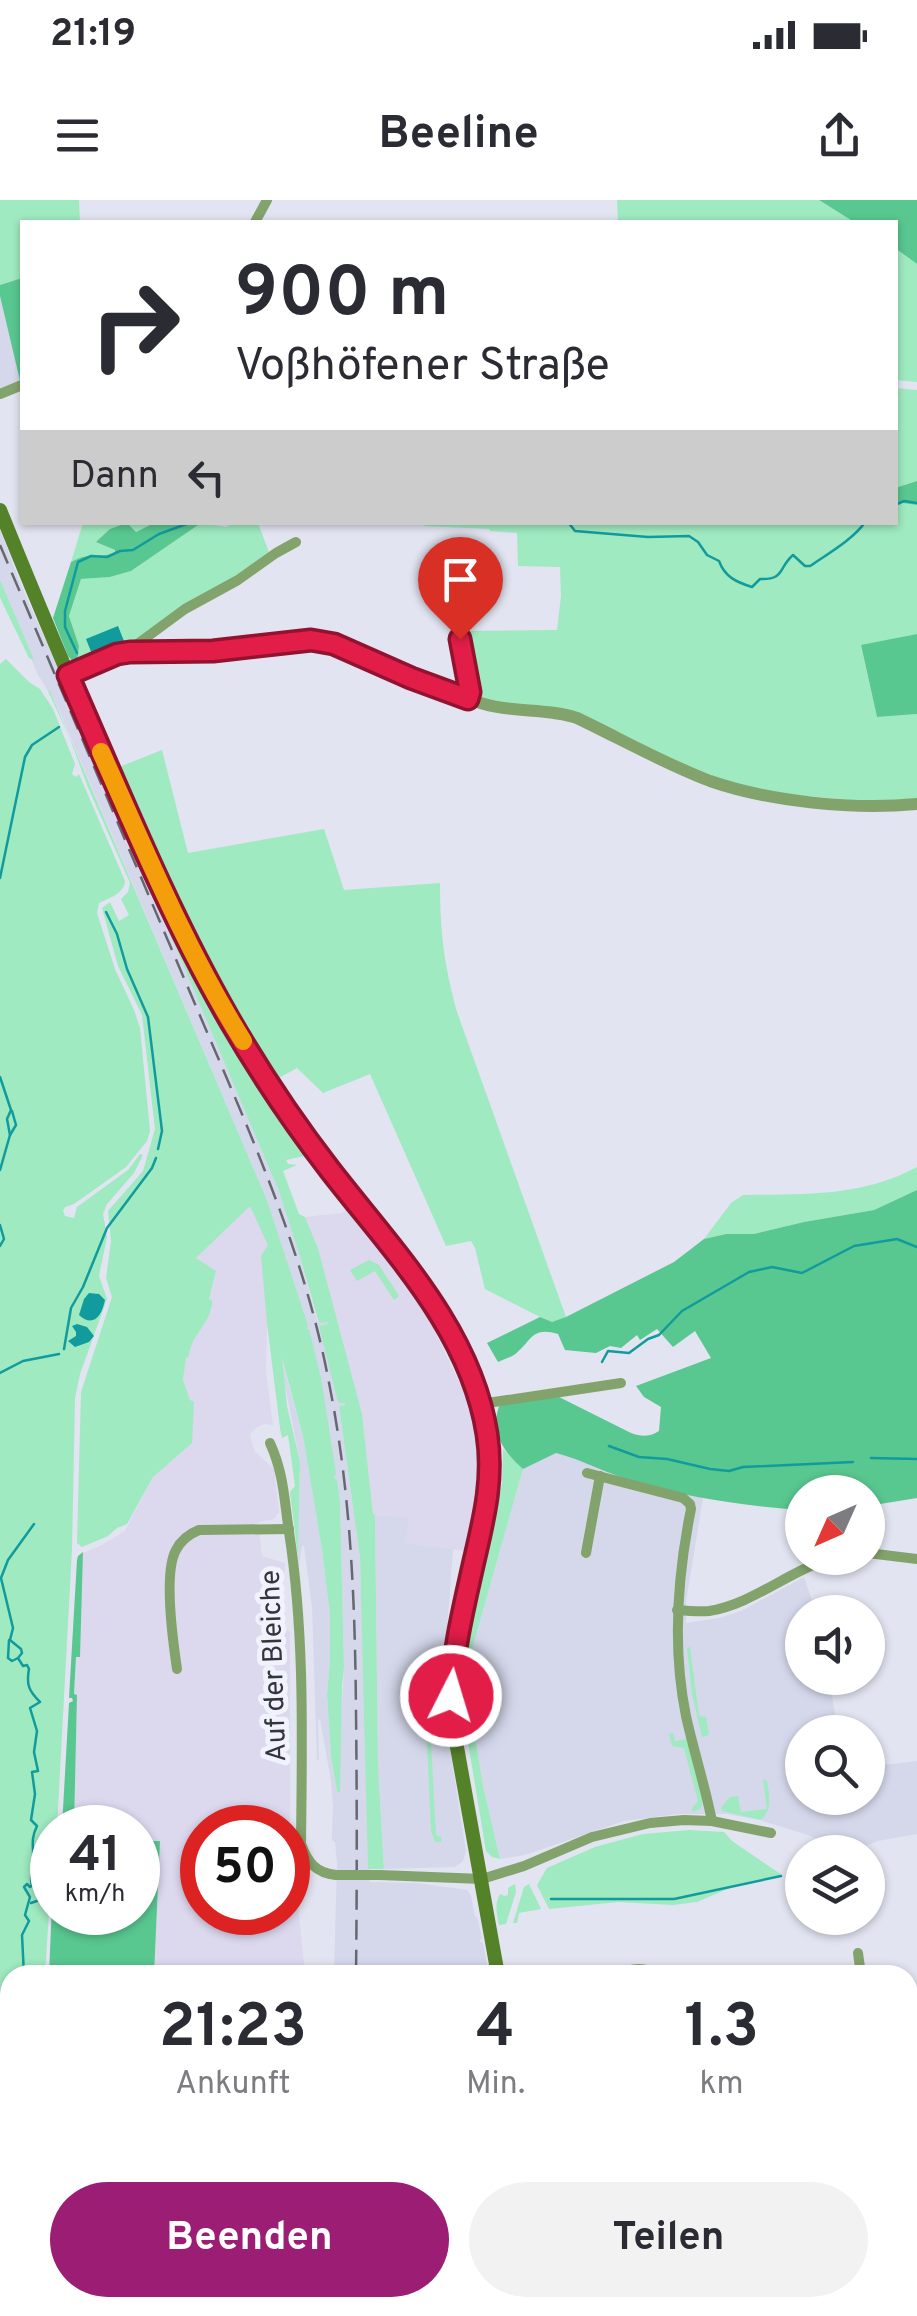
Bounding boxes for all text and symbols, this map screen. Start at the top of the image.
text: 21:19 [50,11,136,60]
text: Beeline [378,107,539,164]
icon: menu [50,108,105,163]
icon: share [812,108,867,163]
text: 900 m [235,252,449,341]
icon: right [70,260,200,390]
text: Voßhöfener Straße [235,339,610,396]
icon: left [179,450,234,505]
text: Dann [70,453,159,502]
pin [418,537,503,640]
icon: arrive [433,552,488,607]
north arrow [785,1475,885,1575]
map controls [785,1475,885,1935]
street label: Auf der Bleiche [254,1569,296,1763]
button: sound [785,1595,885,1695]
position arrow [399,1644,503,1748]
button: search [785,1715,885,1815]
speed limit sign: 50 [180,1805,310,1935]
text: 41 [69,1826,121,1889]
button: layers [785,1835,885,1935]
text: km/h [65,1879,125,1911]
text: 21:23 [159,1992,307,2068]
text: 4 [476,1992,515,2068]
text: 1.3 [684,1992,759,2068]
text: Ankunft [175,2065,291,2105]
text: Min. [466,2065,525,2105]
text: km [699,2065,744,2105]
button: Beenden [50,2182,449,2297]
button: Teilen [469,2182,868,2297]

